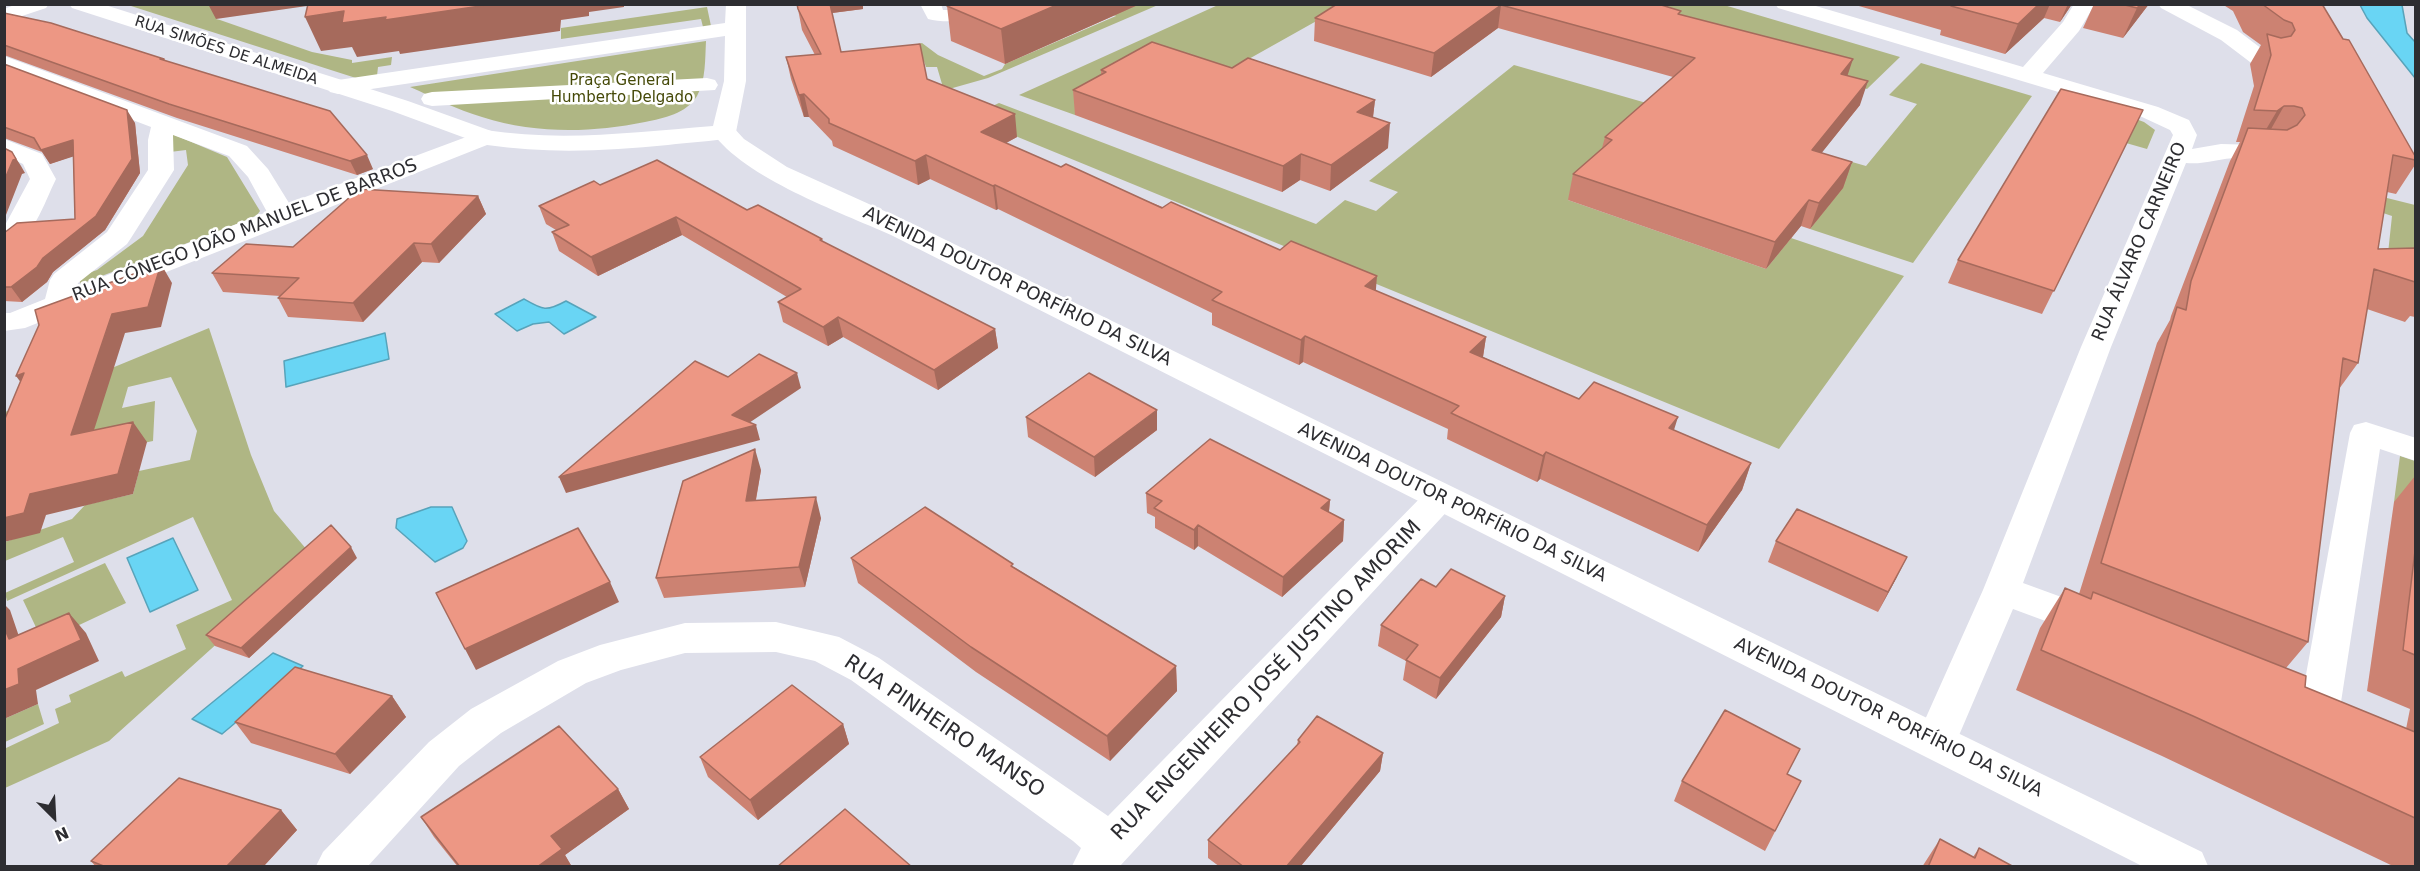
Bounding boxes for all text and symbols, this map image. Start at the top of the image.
street label: RUA SIMÕES DE ALMEIDA [132,13,320,89]
park label: Praça General Humberto Delgado [551,72,693,107]
street label: RUA ÁLVARO CARNEIRO [2088,139,2192,345]
street label: RUA CÓNEGO JOÃO MANUEL DE BARROS [69,155,421,307]
street label: AVENIDA DOUTOR PORFÍRIO DA SILVA [859,203,1175,371]
street label: AVENIDA DOUTOR PORFÍRIO DA SILVA [1294,419,1610,587]
street label: RUA ENGENHEIRO JOSÉ JUSTINO AMORIM [1107,516,1427,846]
street label: AVENIDA DOUTOR PORFÍRIO DA SILVA [1730,634,2046,802]
street label: RUA PINHEIRO MANSO [839,650,1049,804]
north arrow [24,787,84,847]
text: N [52,822,72,845]

